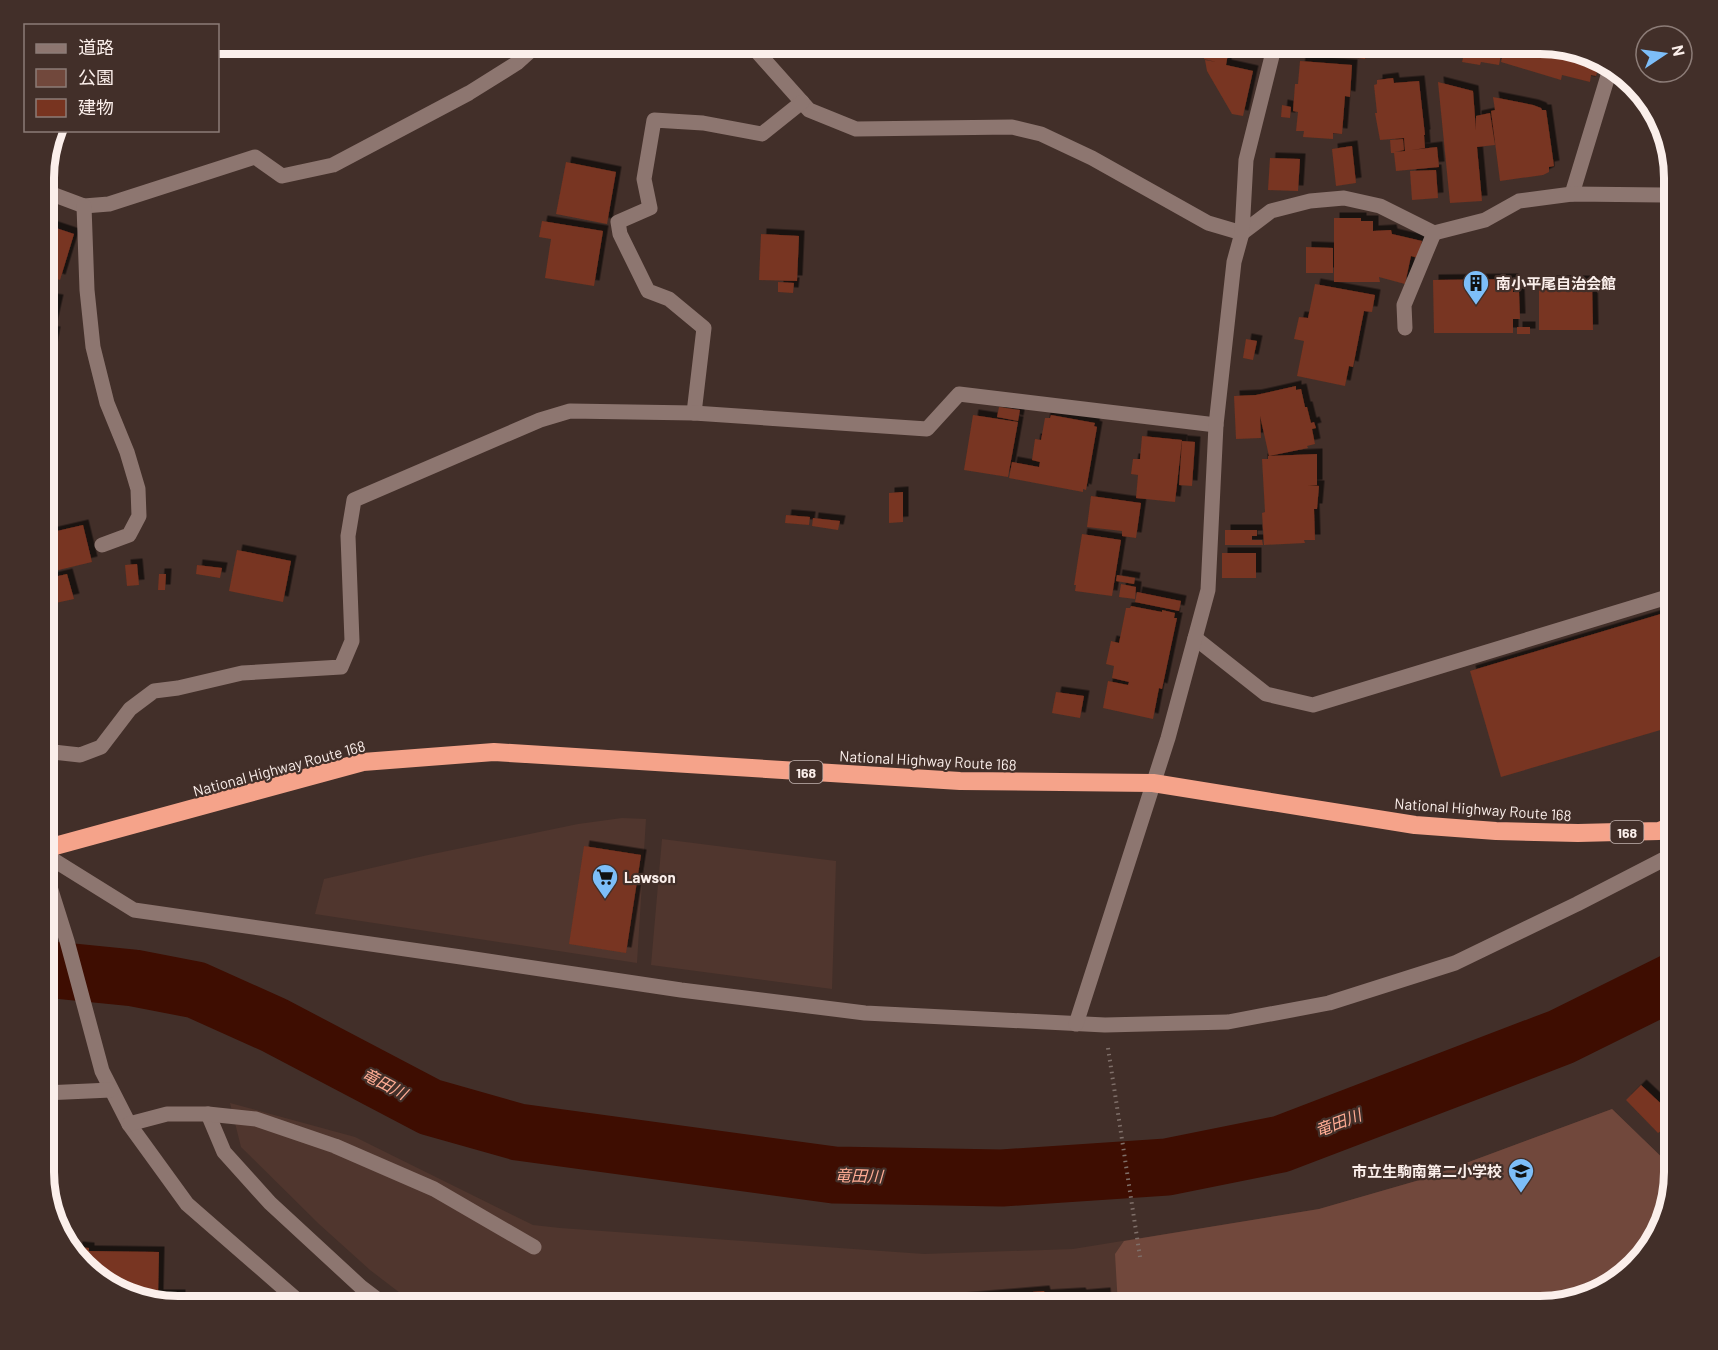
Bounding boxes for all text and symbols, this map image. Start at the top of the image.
legend [24,24,219,132]
north arrow [1634,24,1694,84]
text: 道路 [78,36,114,58]
text: N [1669,43,1690,58]
text: 公園 [78,66,114,88]
text: 建物 [78,96,114,118]
building icon: 南小平尾自治会館 [1461,268,1491,306]
place label: 南小平尾自治会館 [1496,274,1616,292]
street label: National Highway Route 168 [191,736,367,800]
street label: National Highway Route 168 [839,746,1017,774]
road number: 168 [790,761,822,783]
street label: National Highway Route 168 [1394,794,1572,824]
road number: 168 [1610,821,1644,843]
supermarket icon: Lawson [590,862,620,900]
place label: Lawson [624,868,676,886]
water label: 竜田川 [359,1063,412,1104]
water label: 竜田川 [1312,1104,1366,1139]
school or university icon: 市立生駒南第二小学校 [1506,1156,1536,1194]
place label: 市立生駒南第二小学校 [1352,1162,1502,1180]
water label: 竜田川 [835,1165,885,1185]

